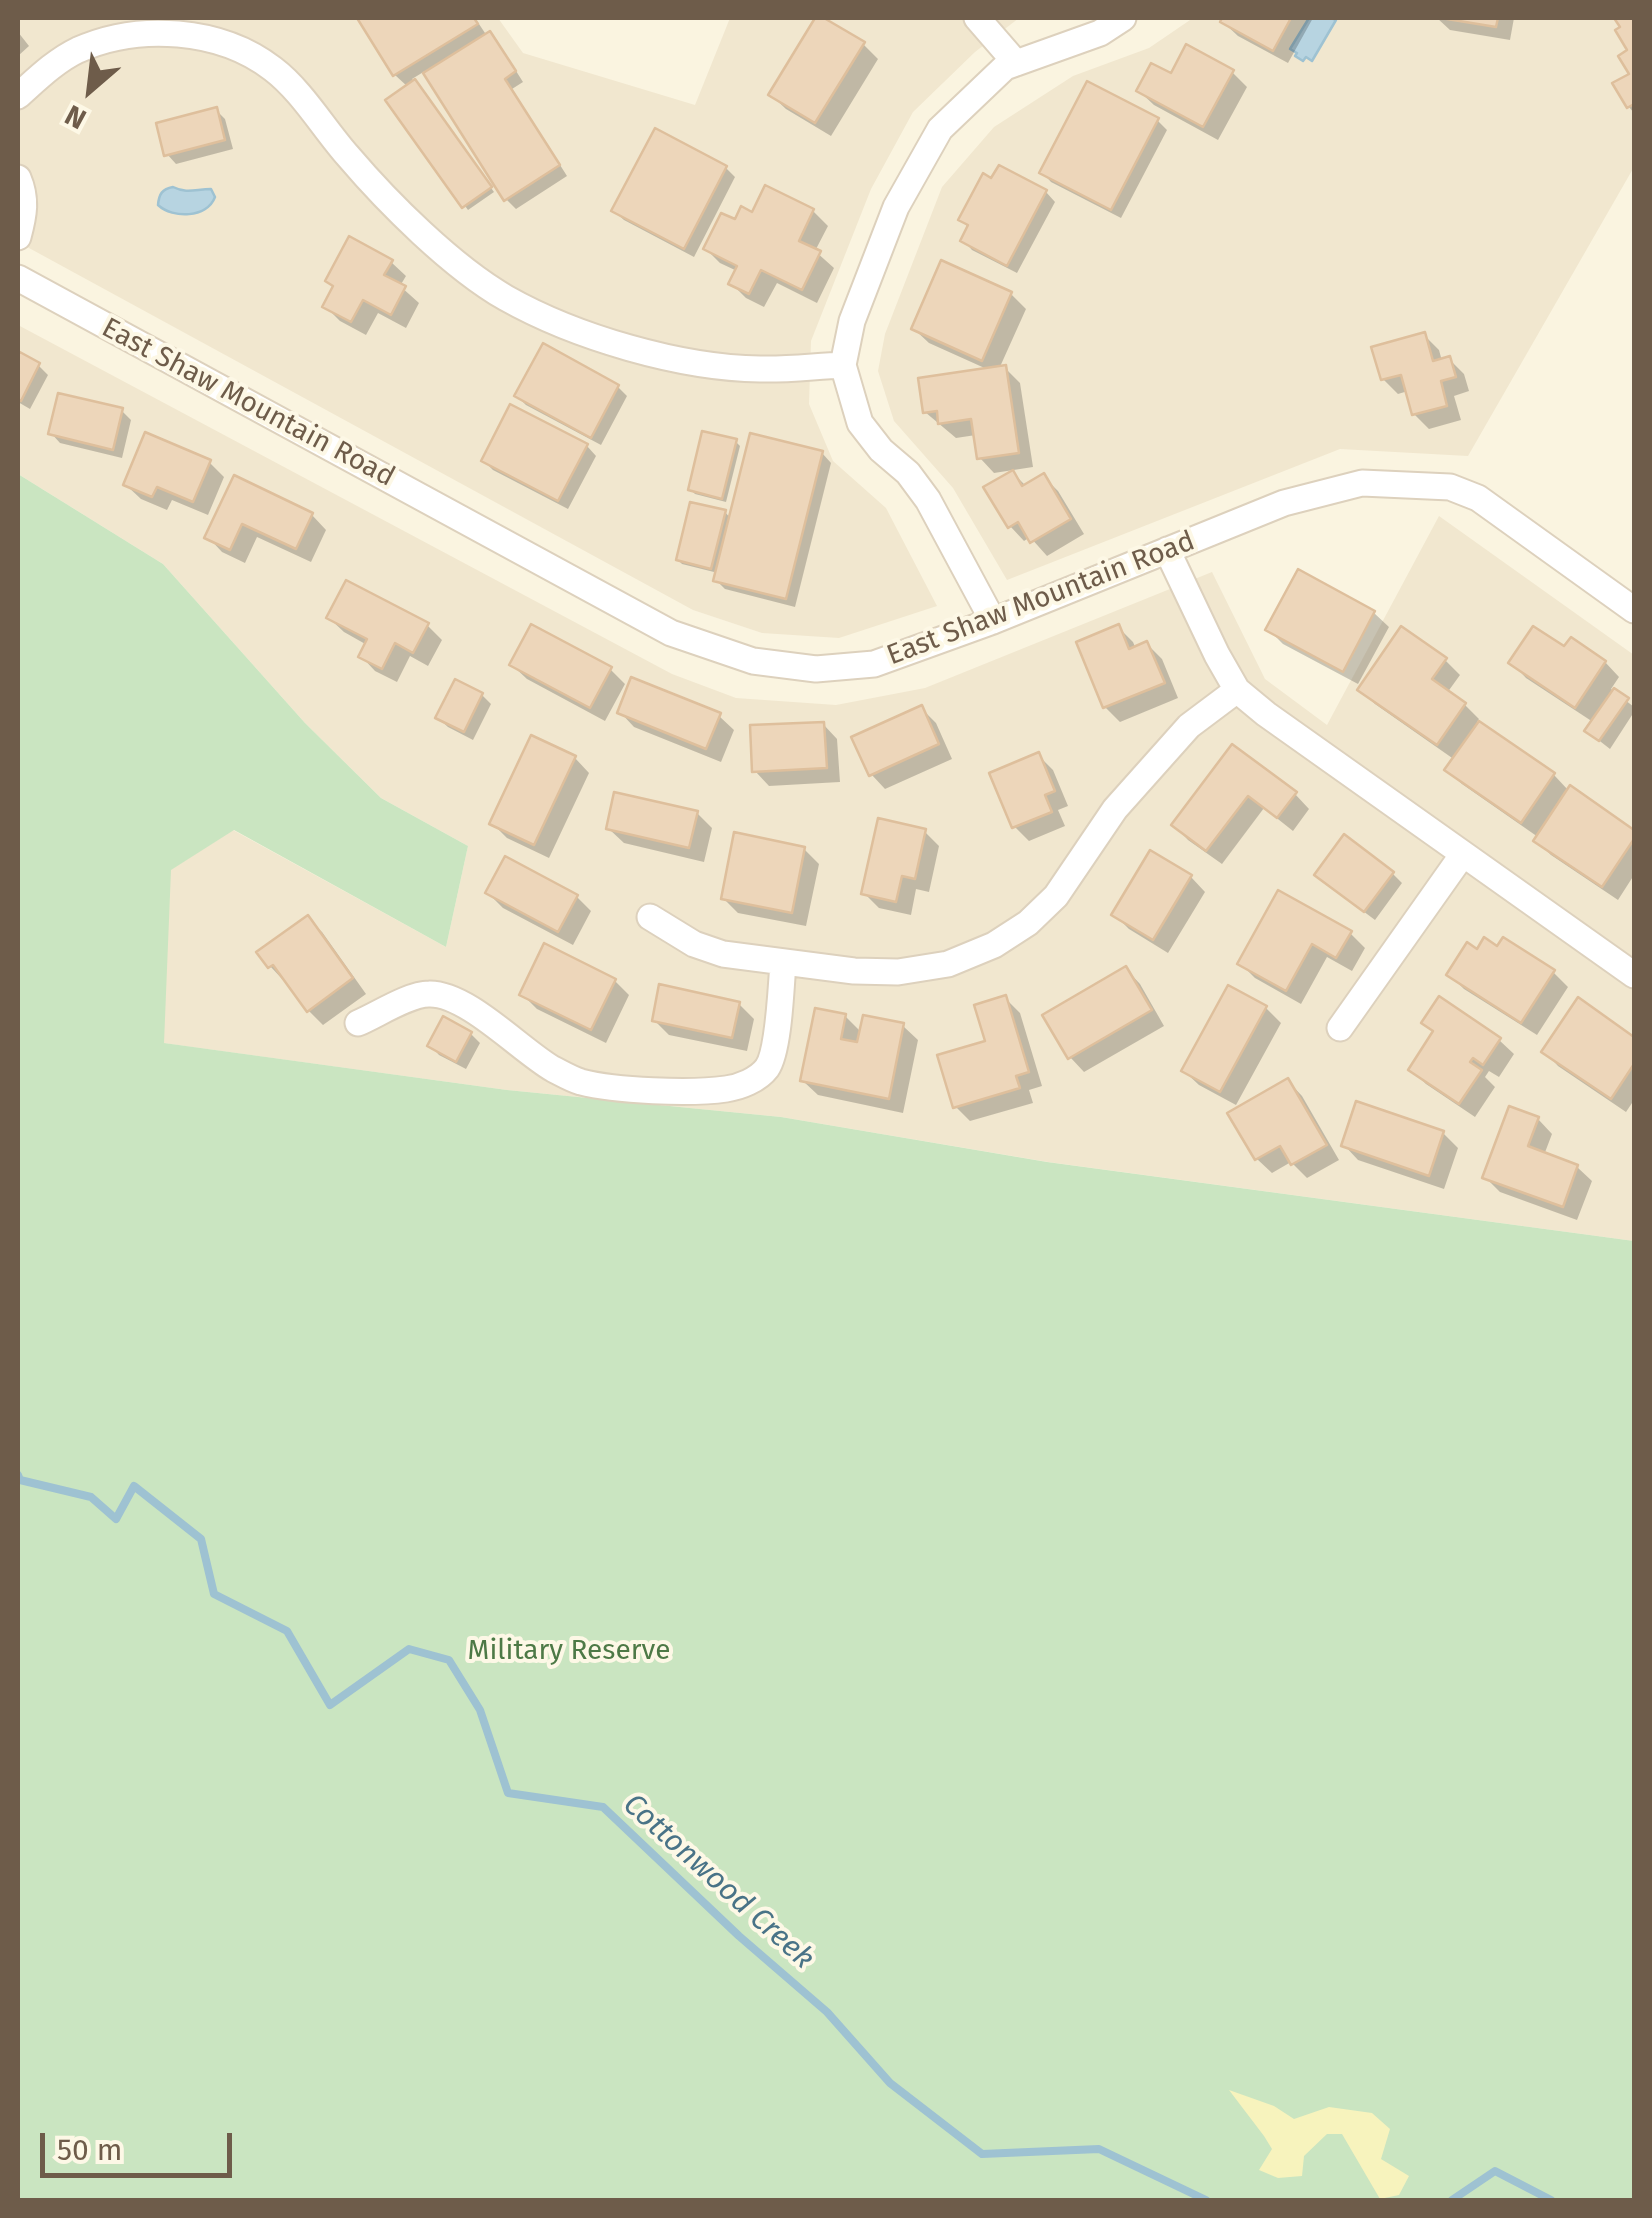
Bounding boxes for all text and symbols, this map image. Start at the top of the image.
north arrow [40,40,140,140]
text: N [60,98,92,136]
street label: East Shaw Mountain Road [96,311,400,495]
street label: East Shaw Mountain Road [882,525,1200,673]
park label: Military Reserve [468,1634,670,1668]
water label: Cottonwood Creek [615,1787,821,1977]
scale bar [45,2113,238,2175]
text: 50 m [57,2132,122,2168]

